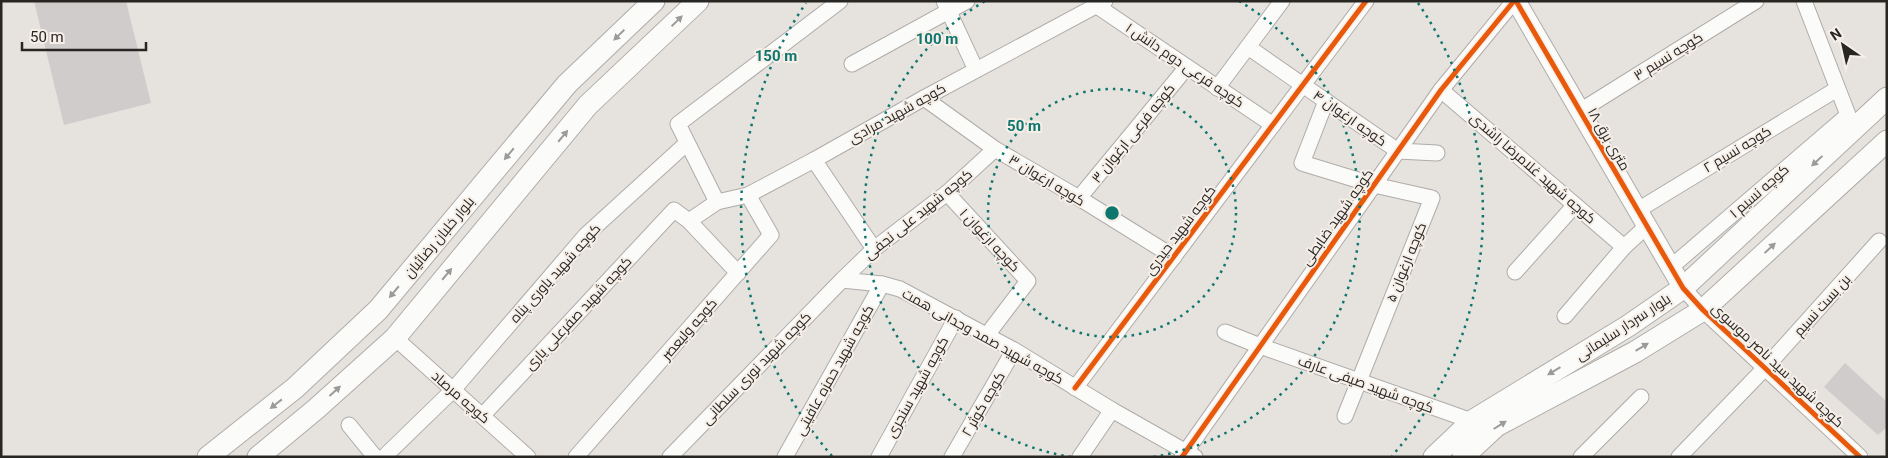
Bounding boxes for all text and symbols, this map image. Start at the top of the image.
one-way arrow [671,15,683,27]
street label: کوچه فرعی دوم دانش ۱ [1122,19,1247,112]
scale bar [22,20,146,52]
north arrow [1818,20,1868,70]
text: N [1827,25,1844,44]
text: 50 m [30,28,64,46]
street label: کوچه نسیم ۳ [1631,28,1706,85]
one-way arrow [613,29,625,41]
text: 100 m [916,30,958,48]
text: 150 m [755,47,797,65]
street label: کوچه شهید مرادی [846,80,949,148]
street label: کوچه فرعی ارغوان ۳ [1088,80,1179,187]
street label: کوچه ارغوان ۴ [1309,87,1390,151]
street label: ۱۸ متری برق [1584,105,1633,174]
street label: کوچه شهید غلامرضا راشدی [1466,109,1599,228]
text: 50 m [1007,117,1041,135]
street label: کوچه نسیم ۲ [1700,123,1775,177]
one-way arrow [557,130,568,143]
one-way arrow [504,148,515,160]
street label: کوچه ارغوان ۳ [1005,151,1088,211]
one-way arrow [1812,155,1824,167]
street label: کوچه نسیم ۱ [1726,161,1793,223]
street label: کوچه شهید علی نجفی [861,166,976,264]
street label: کوچه شهید ضابطی [1298,166,1378,270]
street label: کوچه شهید حیدری [1141,182,1220,279]
street label: بلوار خلبان رضائیان [400,193,478,281]
centre of rings [1103,204,1121,222]
street label: کوچه ارغوان ۱ [955,205,1023,276]
street label: کوچه شهید یاوری پناه [506,220,605,327]
street label: کوچه ارغوان ۵ [1383,220,1431,305]
one-way arrow [1764,242,1776,254]
street label: کوچه شهید صفرعلی یاری [521,253,636,374]
one-way arrow [442,268,453,281]
street label: بن بست نسیم [1790,271,1855,340]
one-way arrow [388,285,399,298]
street label: کوچه شهید صمد وجدانی همت [898,285,1067,389]
street label: بلوار سردار سلیمانی [1573,290,1673,364]
street label: کوچه ولیعصر [657,295,722,365]
street label: کوچه شهید سید ناصر موسوی [1707,300,1847,432]
street label: کوچه شهید حمزه عافیتی [791,302,878,439]
street label: کوچه شهید نوری سلطانی [698,308,815,429]
street label: کوچه شهید سنجری [883,334,953,441]
one-way arrow [1636,343,1649,352]
street label: کوچه شهید صیفی عارف [1295,352,1436,418]
one-way arrow [1548,366,1561,375]
street label: کوچه مرصاد [427,367,493,428]
street label: کوچه کوثر ۲ [958,369,1010,440]
one-way arrow [329,385,341,397]
one-way arrow [270,398,283,409]
one-way arrow [1493,420,1507,430]

